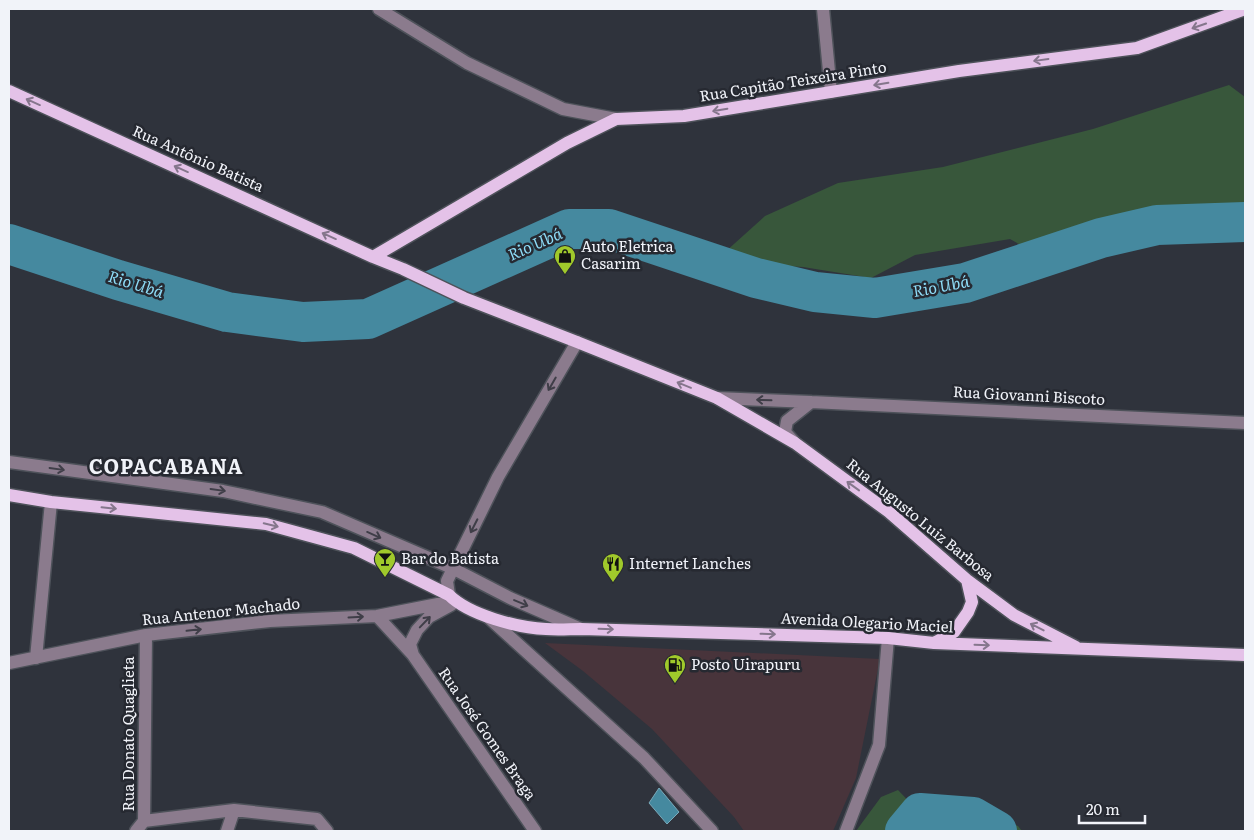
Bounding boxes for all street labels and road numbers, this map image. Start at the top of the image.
street label: Rua Capitão Teixeira Pinto [698,54,888,107]
street label: Rua Antônio Batista [129,118,269,197]
street label: Rua Giovanni Biscoto [952,379,1106,410]
street label: Rua Augusto Luiz Barbosa [842,452,1000,586]
street label: Rua Antenor Machado [141,591,301,630]
street label: Avenida Olegario Maciel [780,605,954,638]
street label: Rua Donato Quaglieta [116,656,139,812]
street label: Rua José Gomes Braga [434,662,543,805]

